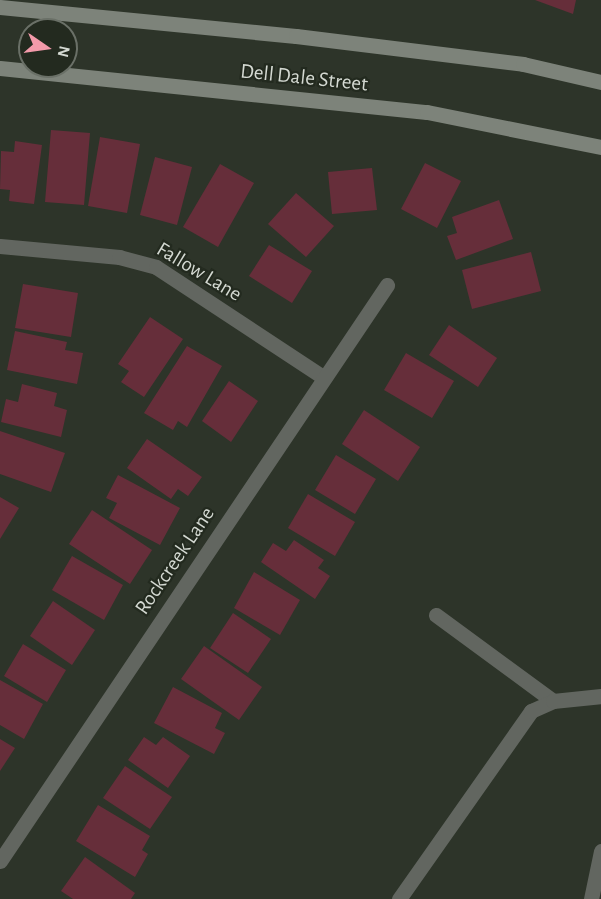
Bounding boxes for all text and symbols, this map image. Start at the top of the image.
north arrow [18,18,78,78]
text: N [55,44,73,59]
street label: Dell Dale Street [239,59,369,97]
street label: Fallow Lane [152,237,246,307]
street label: Rockcreek Lane [130,502,220,620]

